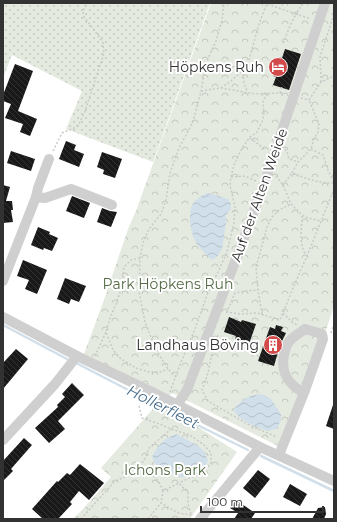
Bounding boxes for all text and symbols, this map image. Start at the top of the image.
hotel icon: Höpkens Ruh [267,56,289,78]
place label: Höpkens Ruh [169,58,264,76]
street label: Auf der Alten Weide [226,126,292,264]
park label: Park Höpkens Ruh [103,275,233,293]
building icon: Landhaus Böving [262,334,284,356]
place label: Landhaus Böving [136,336,259,354]
water label: Hollerfleet [124,380,202,433]
park label: Ichons Park [124,461,207,479]
scale bar [201,488,323,514]
text: 100 m [207,494,243,509]

